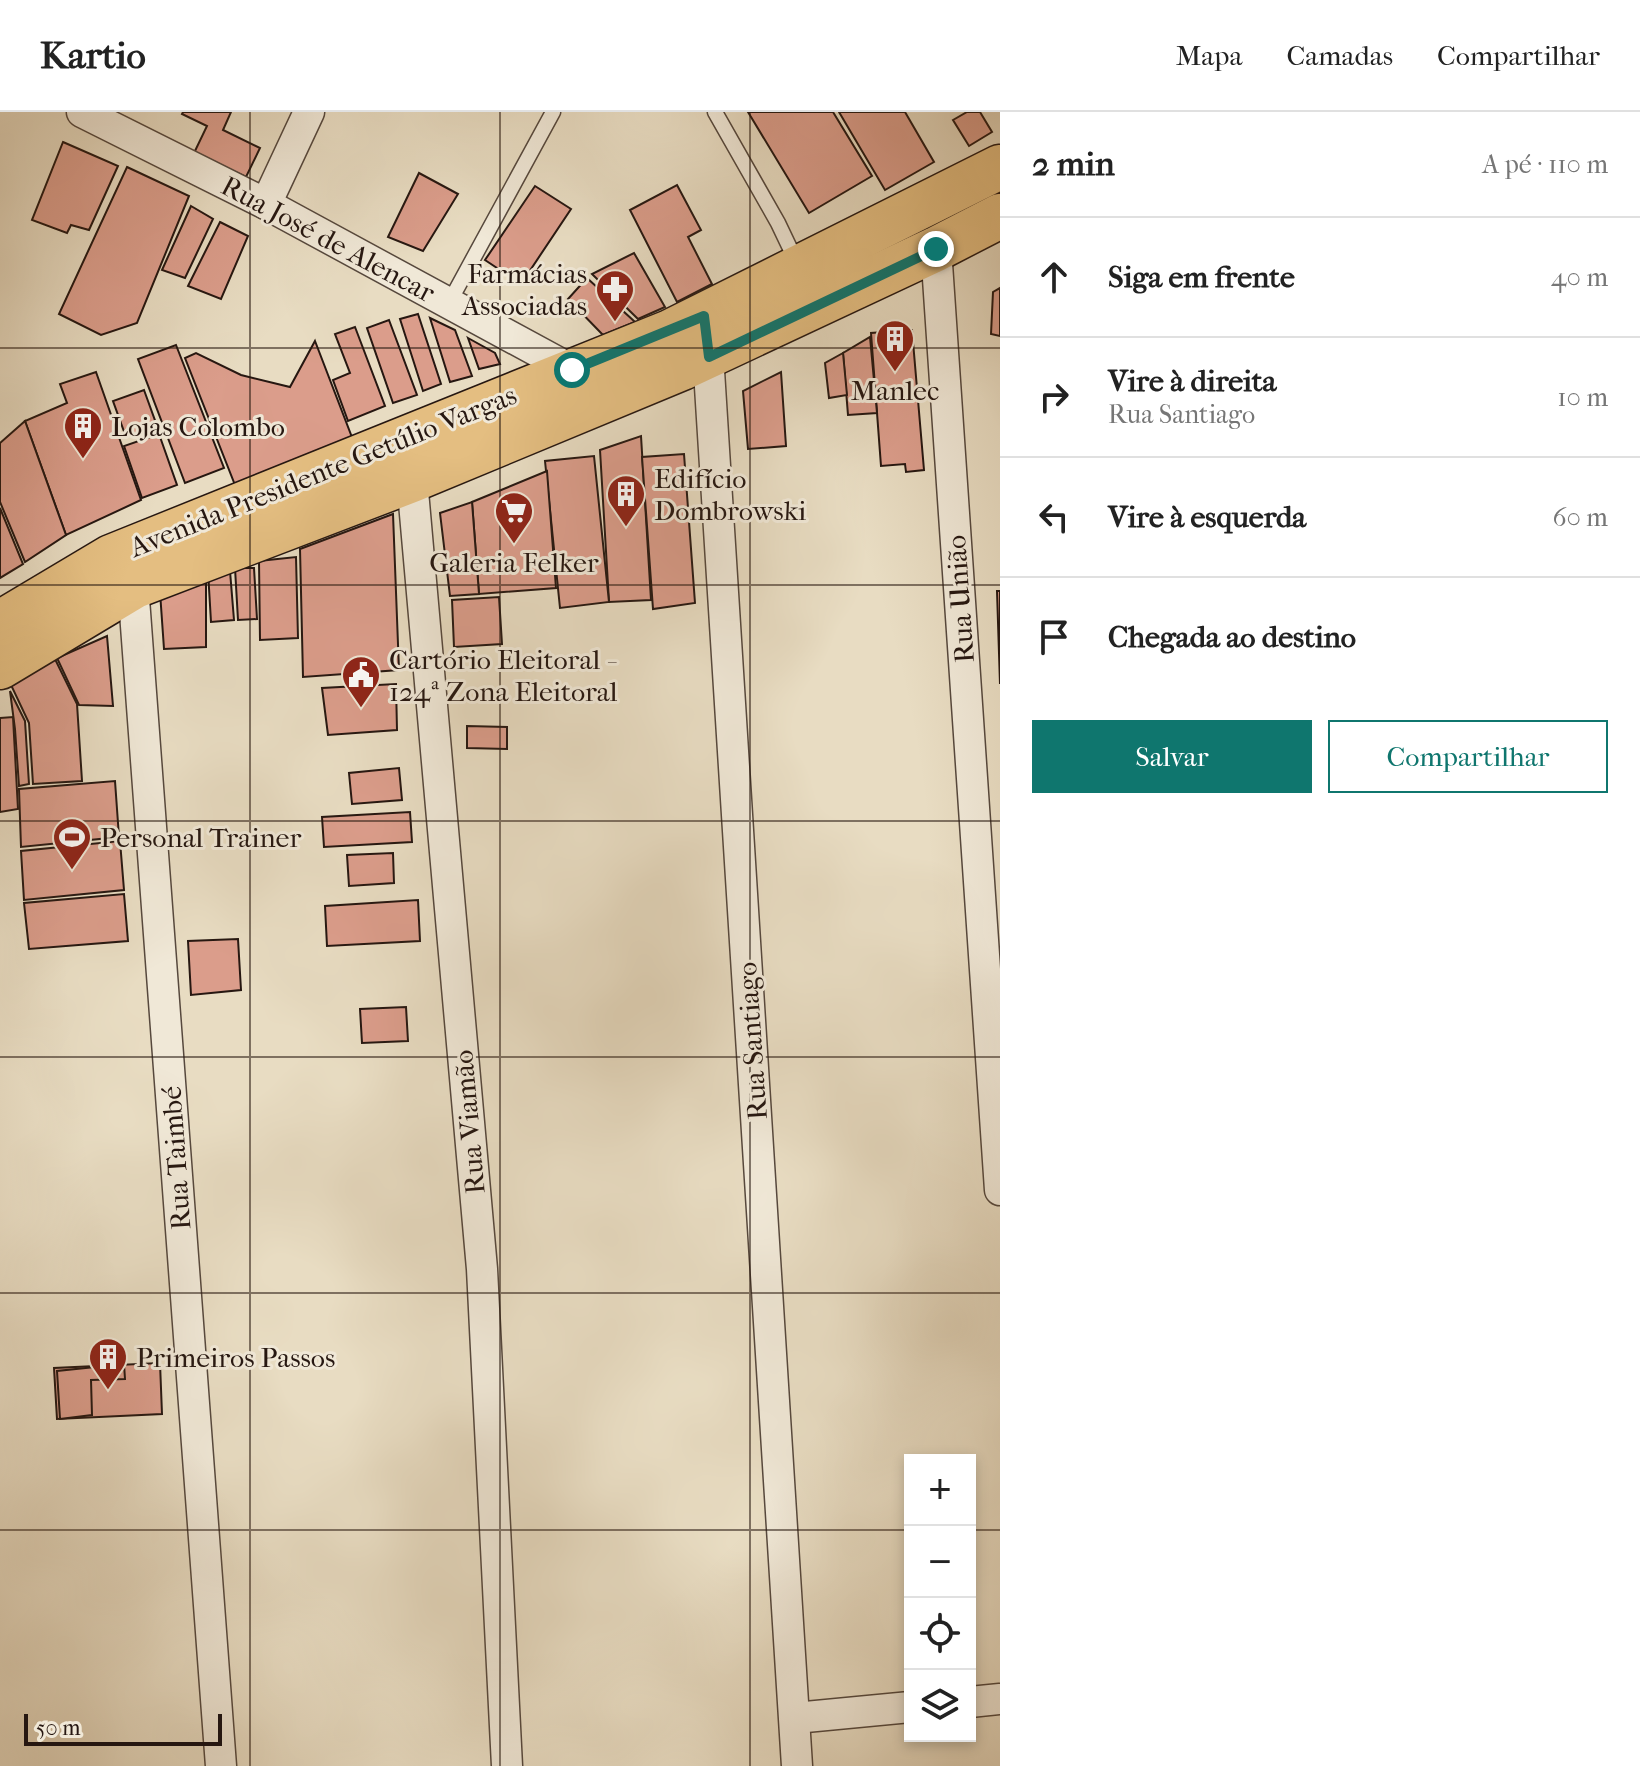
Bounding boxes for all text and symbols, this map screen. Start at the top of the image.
text: Kartio [40,33,146,78]
text: Mapa [1176,39,1242,72]
text: Camadas [1286,39,1393,72]
text: Compartilhar [1437,39,1600,72]
text: 2 min [1032,144,1115,184]
text: A pé · 110 m [1482,149,1608,180]
street label: Rua José de Alencar [216,169,440,309]
route end [918,231,954,267]
icon: ahead [1032,255,1076,299]
place label: Farmácias Associadas [461,257,587,322]
text: Siga em frente [1108,260,1295,295]
text: 40 m [1551,262,1608,293]
pharmacy icon: Farmácias Associadas [594,268,636,323]
building icon: Manlec [874,318,916,373]
route start [554,352,590,388]
text: Vire à direita [1108,364,1276,399]
place label: Manlec [851,374,939,407]
icon: right [1032,375,1076,419]
street label: Avenida Presidente Getúlio Vargas [124,378,521,564]
text: 10 m [1557,382,1608,413]
text: Rua Santiago [1108,399,1255,430]
building icon: Lojas Colombo [62,405,104,460]
place label: Lojas Colombo [111,410,285,443]
place label: Edifício Dombrowski [654,462,806,527]
building icon: Edifício Dombrowski [605,473,647,528]
supermarket icon: Galeria Felker [493,490,535,545]
icon: left [1032,495,1076,539]
text: Vire à esquerda [1108,500,1306,535]
text: 60 m [1552,502,1608,533]
street label: Rua União [939,534,981,664]
place label: Galeria Felker [429,546,599,579]
icon: arrive [1032,615,1076,659]
text: Chegada ao destino [1108,620,1356,655]
place label: Cartório Eleitoral - 124ª Zona Eleitoral [389,643,618,708]
public building icon: Cartório Eleitoral - 124ª Zona Eleitoral [340,654,382,709]
button: Salvar [1032,720,1312,793]
button: Compartilhar [1328,720,1608,793]
sports icon: Personal Trainer [51,816,93,871]
place label: Personal Trainer [100,821,301,854]
street label: Rua Santiago [730,961,774,1121]
street label: Rua Viamão [446,1049,492,1195]
street label: Rua Taimbé [155,1085,197,1231]
building icon: Primeiros Passos [87,1336,129,1391]
place label: Primeiros Passos [136,1341,335,1374]
map controls [904,1454,976,1742]
button: + [904,1454,976,1526]
button: − [904,1526,976,1598]
button: locate [904,1598,976,1670]
button: layers [904,1670,976,1742]
scale bar [24,1710,222,1746]
text: 50 m [36,1715,81,1741]

